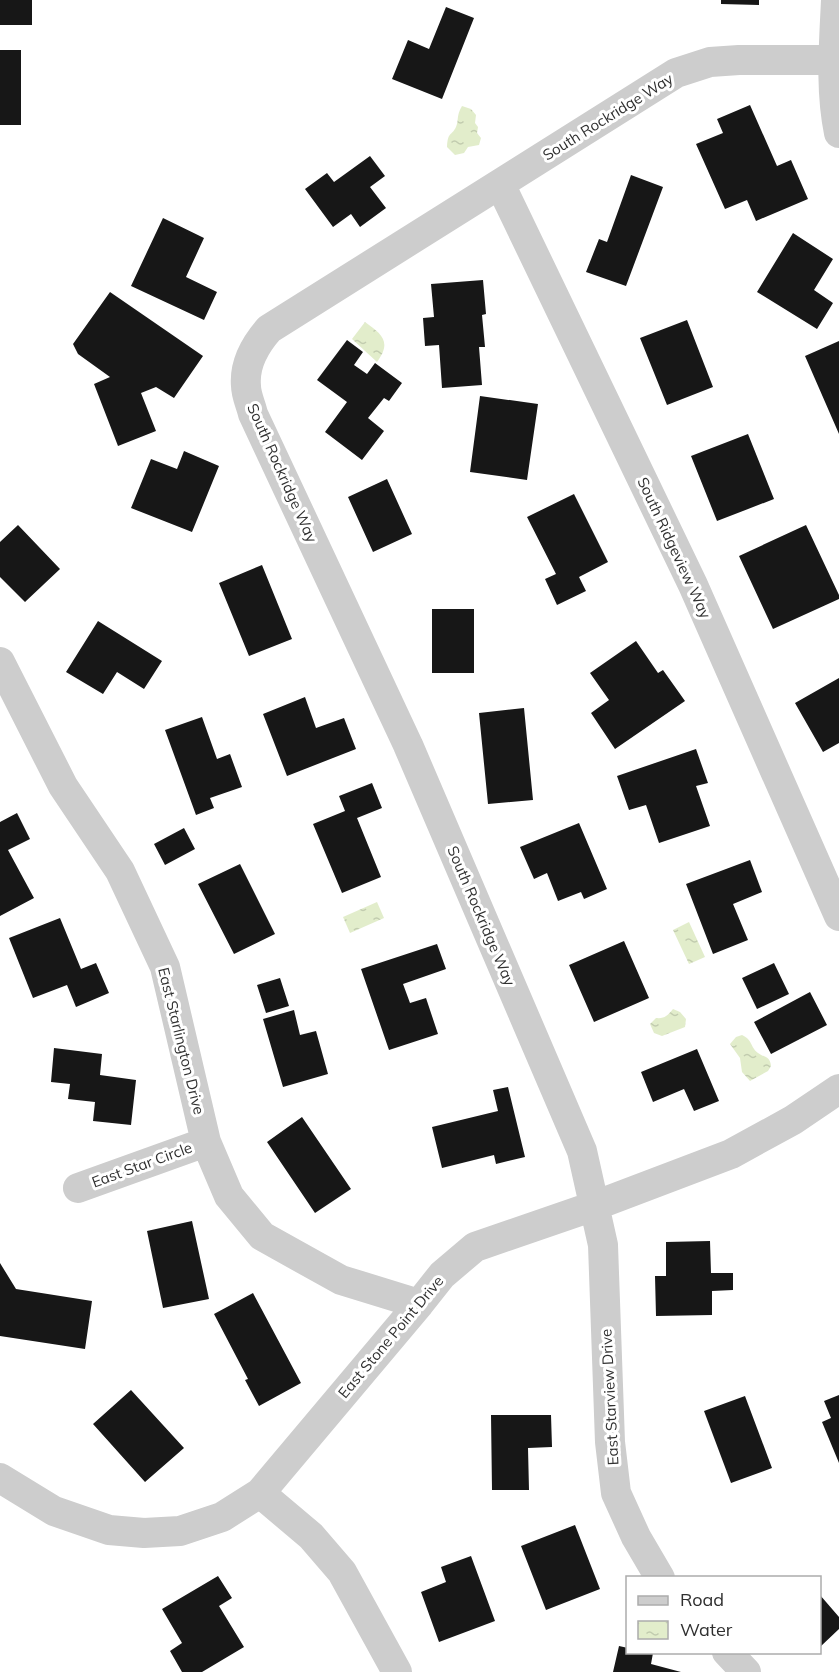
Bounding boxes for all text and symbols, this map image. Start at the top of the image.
street label: South Rockridge Way [539,69,677,164]
street label: South Rockridge Way [243,400,322,545]
street label: South Ridgeview Way [633,474,716,622]
street label: South Rockridge Way [443,843,520,989]
street label: East Starlington Drive [154,965,209,1116]
street label: East Star Circle [89,1138,195,1191]
street label: East Stone Point Drive [334,1272,447,1402]
street label: East Starview Drive [596,1328,623,1466]
legend [626,1576,821,1654]
text: Road [680,1588,724,1611]
text: Water [680,1618,733,1641]

